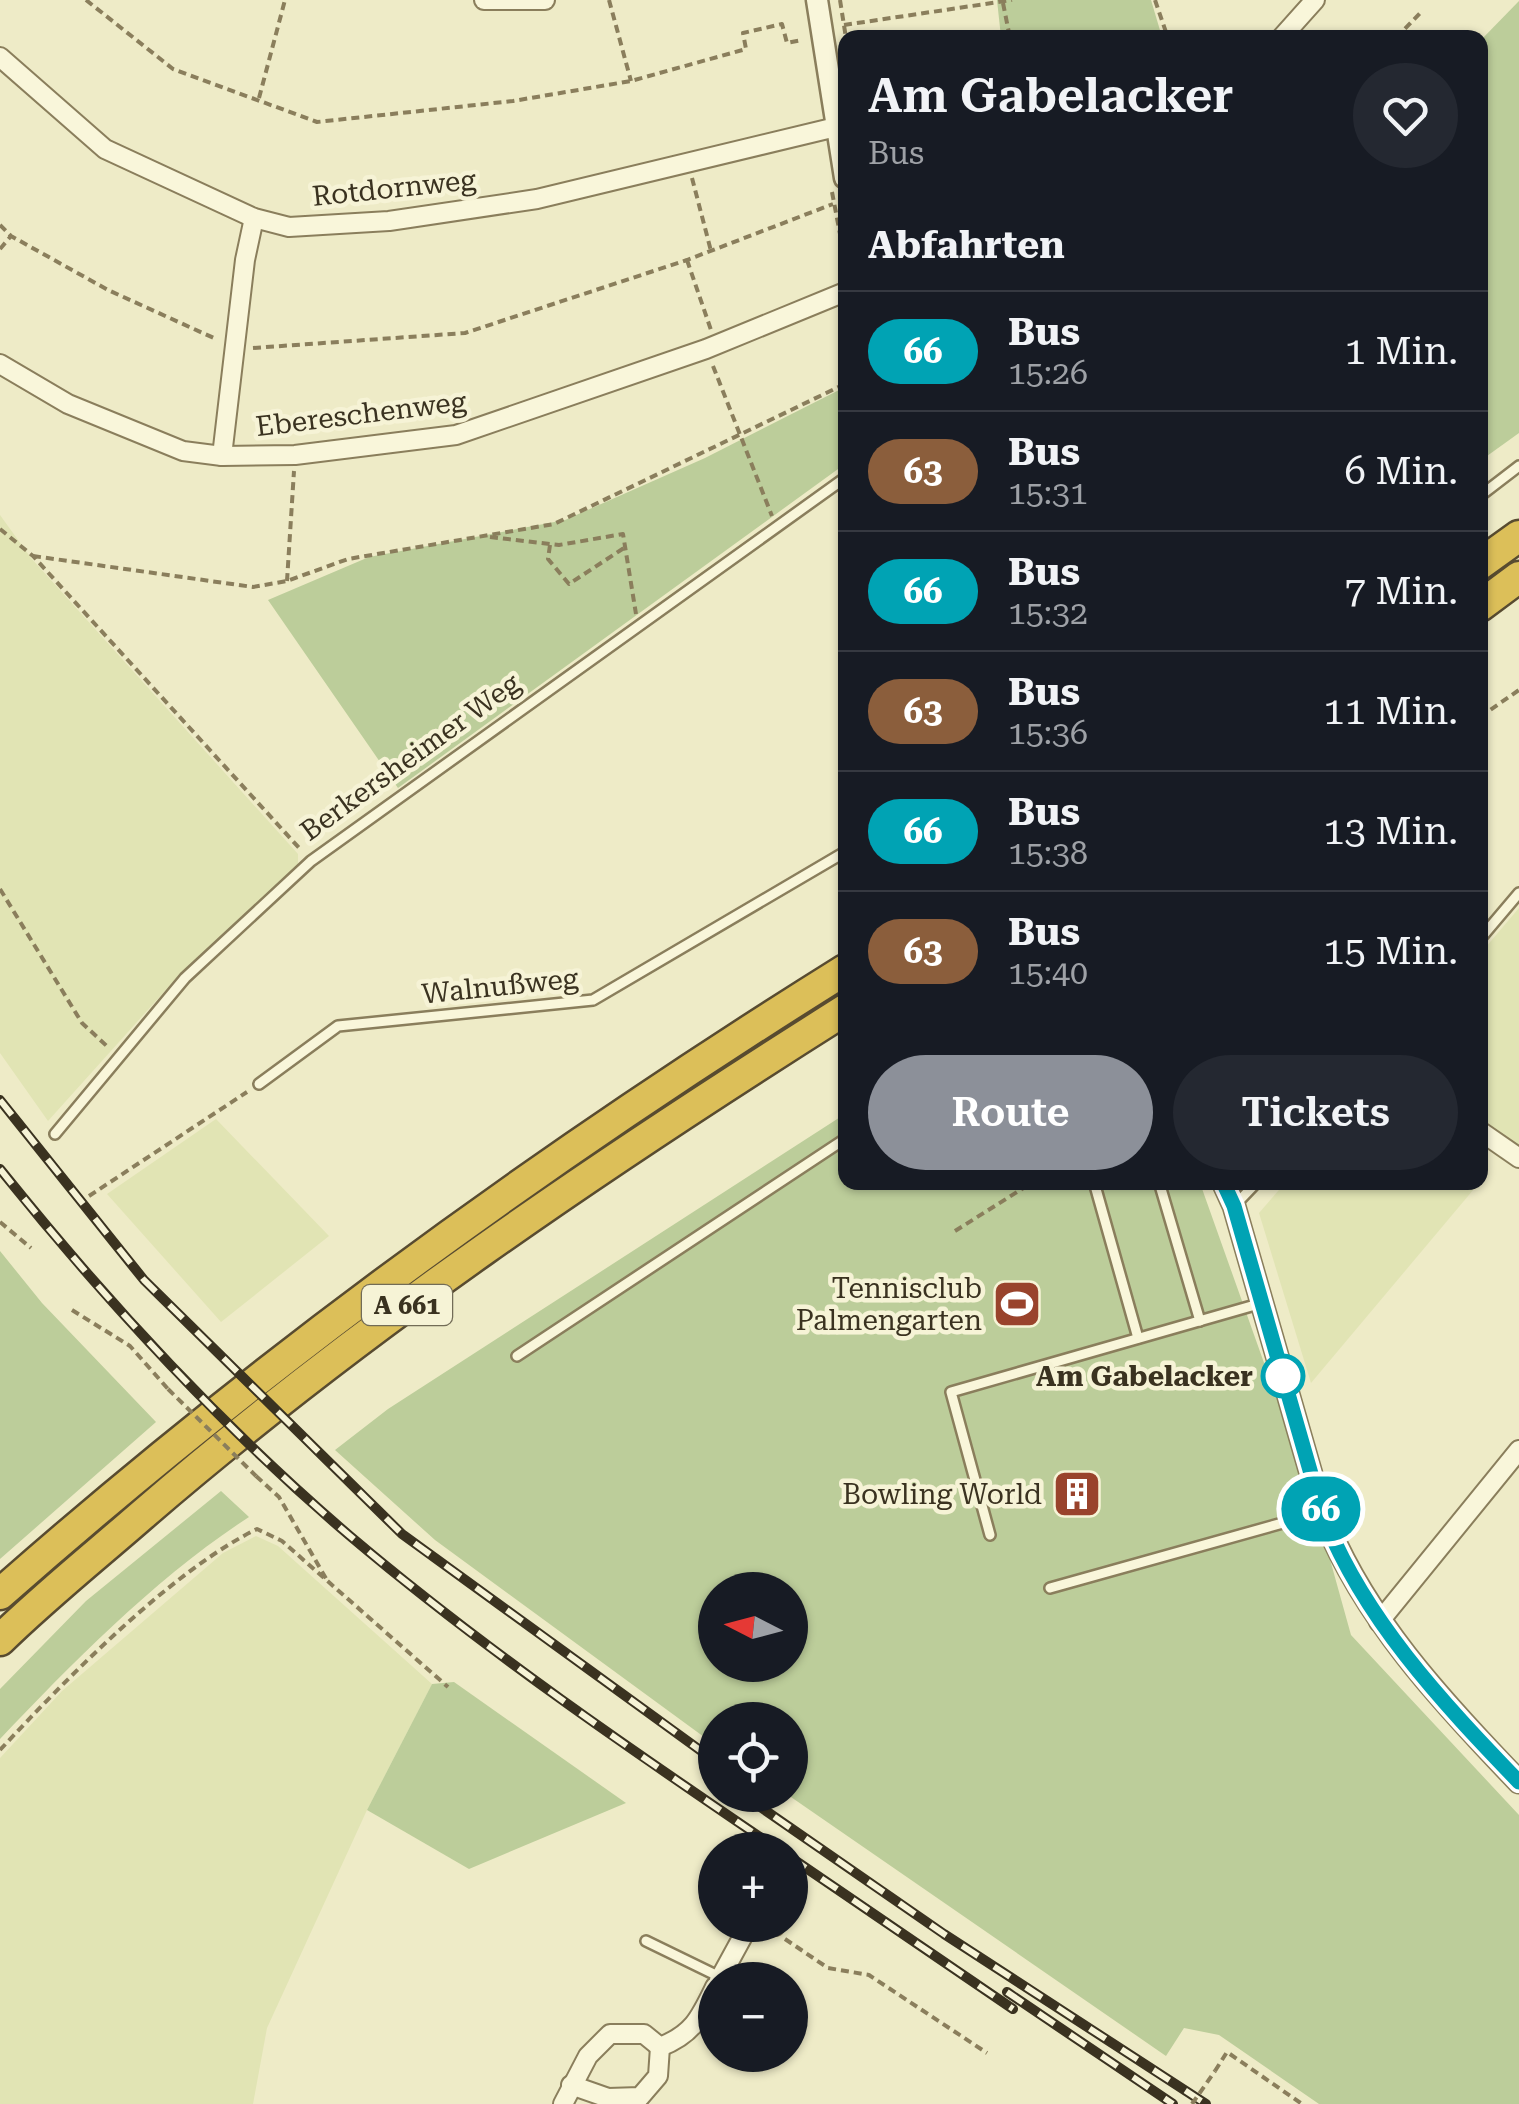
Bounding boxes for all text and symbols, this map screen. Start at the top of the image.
button: heart [1353,63,1458,168]
text: Am Gabelacker [868,68,1233,124]
text: Bus [868,134,924,172]
street label: Rotdornweg [310,163,478,213]
text: Abfahrten [868,223,1065,267]
text: Bus [1008,310,1080,354]
text: 1 Min. [1344,329,1458,373]
text: 66 [903,331,943,372]
text: 15:26 [1008,354,1088,392]
street label: Ebereschenweg [254,385,468,443]
text: Bus [1008,430,1080,474]
text: 6 Min. [1344,449,1458,493]
text: 63 [903,451,943,492]
text: 15:31 [1008,474,1088,512]
text: Bus [1008,550,1080,594]
text: 7 Min. [1344,569,1458,613]
text: 66 [903,571,943,612]
text: 15:32 [1008,594,1088,632]
street label: Berkersheimer Weg [294,666,526,848]
text: Bus [1008,670,1080,714]
text: 11 Min. [1323,689,1458,733]
text: 63 [903,691,943,732]
text: 15:36 [1008,714,1088,752]
text: Bus [1008,790,1080,834]
text: 13 Min. [1323,809,1458,853]
text: 66 [903,811,943,852]
text: 15:38 [1008,834,1088,872]
text: Bus [1008,910,1080,954]
text: 15 Min. [1323,929,1458,973]
text: 63 [903,931,943,972]
text: 15:40 [1008,954,1088,992]
street label: Walnußweg [420,961,580,1011]
button: Route [868,1055,1153,1170]
button: Tickets [1173,1055,1458,1170]
place label: Tennisclub Palmengarten [796,1272,982,1337]
sports icon: Tennisclub Palmengarten [991,1278,1043,1330]
road number: A 661 [362,1285,452,1325]
marker: Am Gabelacker [1262,1355,1304,1397]
place label: Am Gabelacker [1036,1360,1253,1393]
building icon: Bowling World [1051,1468,1103,1520]
line badge: 66 [1276,1476,1366,1542]
place label: Bowling World [842,1478,1042,1511]
text: 66 [1301,1489,1341,1530]
north arrow [698,1572,808,1682]
map controls [698,1572,808,2072]
button: locate [698,1702,808,1812]
button: + [698,1832,808,1942]
button: − [698,1962,808,2072]

